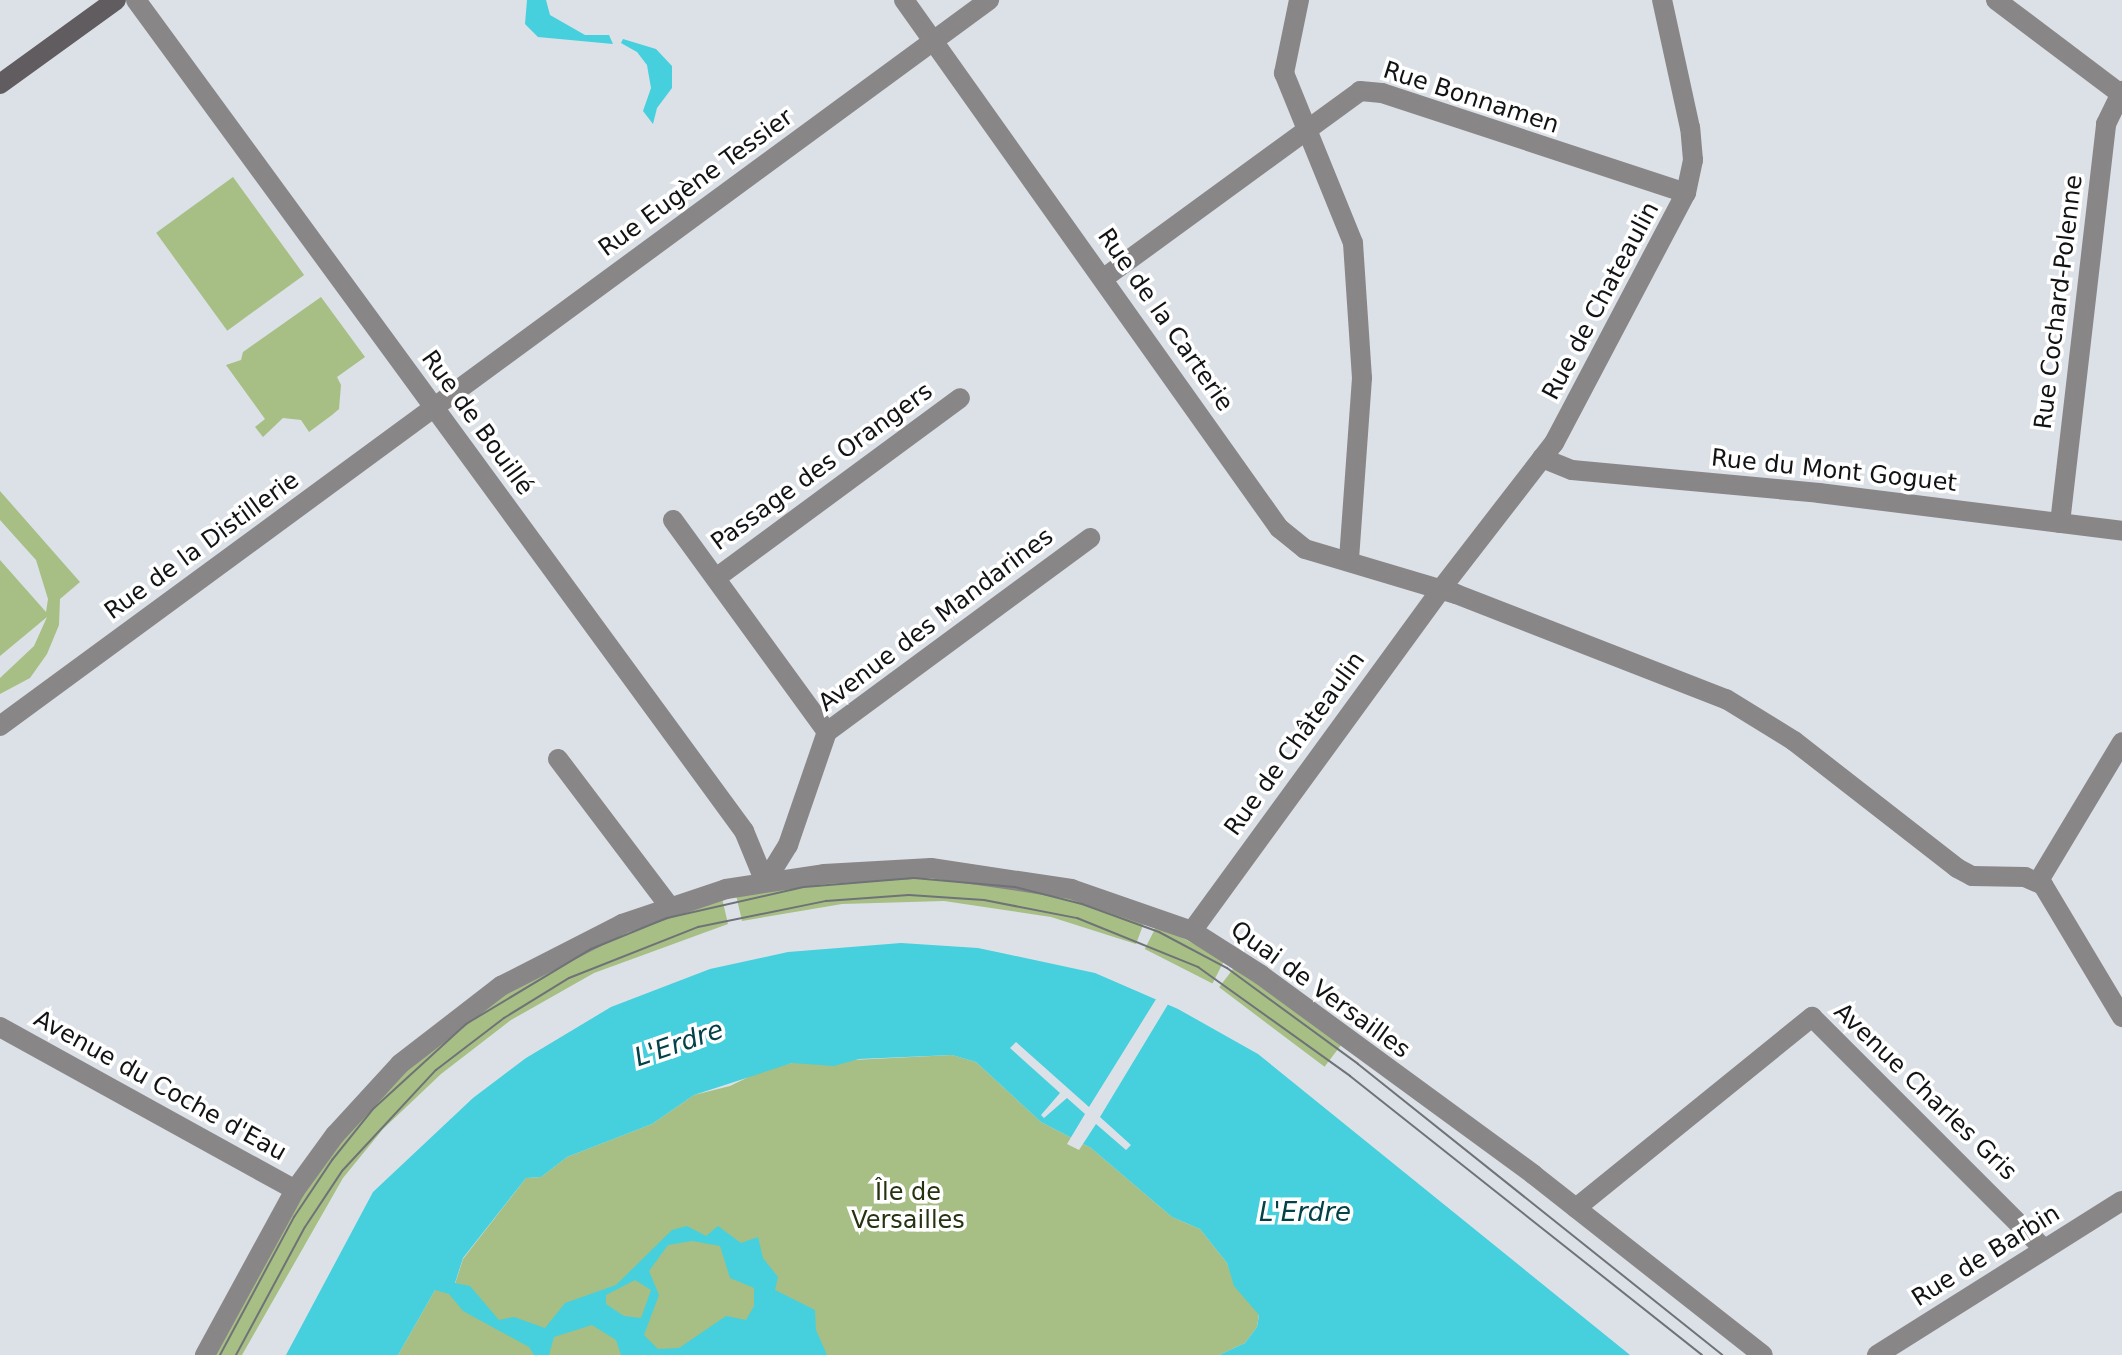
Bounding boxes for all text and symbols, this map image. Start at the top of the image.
street label: Rue Bonnamen [1380,56,1562,140]
street label: Rue Eugène Tessier [593,103,799,263]
street label: Rue Cochard-Polenne [2029,173,2089,431]
street label: Rue de Chateaulin [1537,197,1665,405]
street label: Rue de la Carterie [1091,223,1239,417]
street label: Rue de Bouillé [415,345,539,501]
street label: Passage des Orangers [706,377,938,557]
street label: Rue du Mont Goguet [1710,444,1958,498]
street label: Rue de la Distillerie [99,466,305,626]
street label: Avenue des Mandarines [813,522,1059,718]
street label: Rue de Châteaulin [1219,646,1371,842]
street label: Quai de Versailles [1225,915,1415,1065]
street label: Avenue Charles Gris [1828,997,2022,1187]
street label: Avenue du Coche d'Eau [29,1005,291,1167]
water label: L'Erdre [630,1014,728,1074]
park label: Île de Versailles [851,1179,965,1235]
water label: L'Erdre [1259,1197,1351,1229]
street label: Rue de Barbin [1907,1199,2065,1313]

